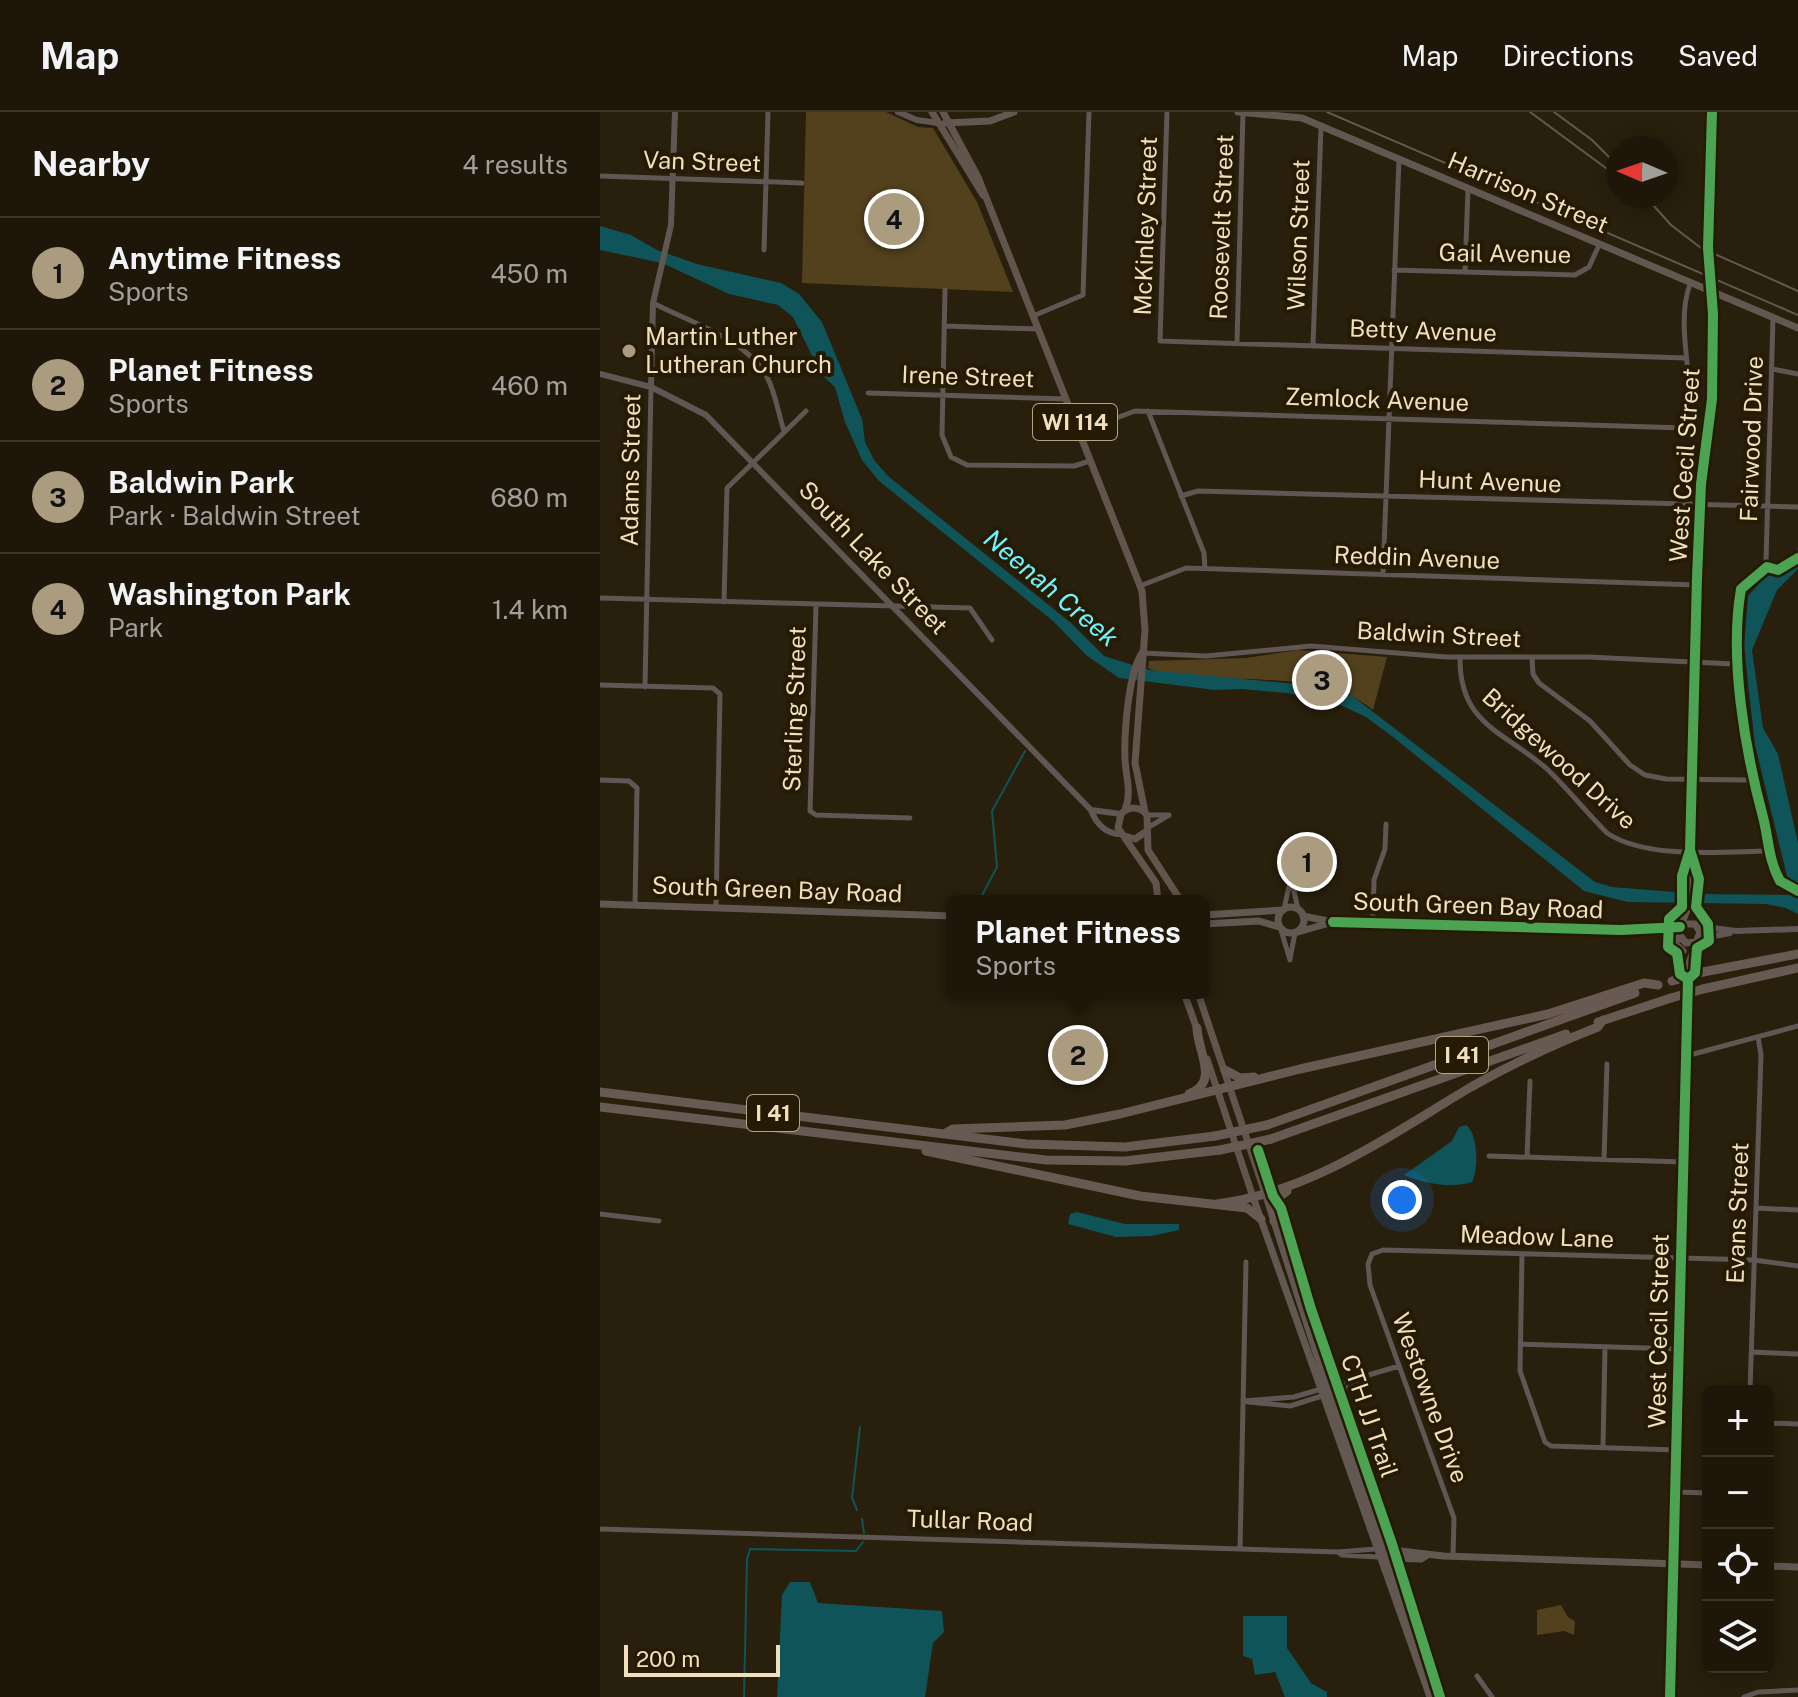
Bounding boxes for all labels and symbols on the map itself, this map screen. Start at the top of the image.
street label: Roosevelt Street [1204,134,1238,320]
street label: McKinley Street [1128,136,1162,316]
north arrow [1606,136,1678,208]
street label: Van Street [643,145,762,177]
street label: Harrison Street [1444,146,1613,239]
street label: Wilson Street [1281,159,1315,311]
pin: 4 [868,189,920,249]
street label: Gail Avenue [1439,238,1572,268]
street label: Betty Avenue [1349,313,1497,347]
place label: Martin Luther Lutheran Church [645,322,832,378]
marker: Martin Luther Lutheran Church [620,342,638,360]
street label: Fairwood Drive [1734,355,1768,523]
street label: Irene Street [901,360,1035,392]
street label: West Cecil Street [1663,367,1705,563]
street label: Zemlock Avenue [1285,382,1470,416]
street label: Adams Street [615,393,645,547]
road number: WI 114 [1033,404,1117,440]
street label: Hunt Avenue [1418,465,1562,497]
street label: South Lake Street [794,475,954,640]
water label: Neenah Creek [978,523,1125,653]
street label: Reddin Avenue [1333,540,1501,574]
street label: Baldwin Street [1356,616,1522,652]
street label: Sterling Street [777,626,811,792]
pin: 3 [1296,650,1348,710]
street label: Bridgewood Drive [1477,682,1642,835]
pin: 1 [1281,832,1333,892]
street label: South Green Bay Road [651,871,903,907]
street label: South Green Bay Road [1352,887,1604,923]
pin: 2 [1052,1025,1104,1085]
road number: I 41 [1436,1037,1488,1073]
road number: I 41 [747,1095,799,1131]
street label: Evans Street [1721,1142,1753,1284]
your location [1382,1180,1422,1220]
street label: Meadow Lane [1459,1219,1615,1253]
street label: West Cecil Street [1642,1233,1674,1429]
street label: Westowne Drive [1387,1309,1475,1486]
street label: CTH JJ Trail [1336,1351,1404,1481]
street label: Tullar Road [906,1504,1034,1536]
scale bar [624,1641,780,1677]

